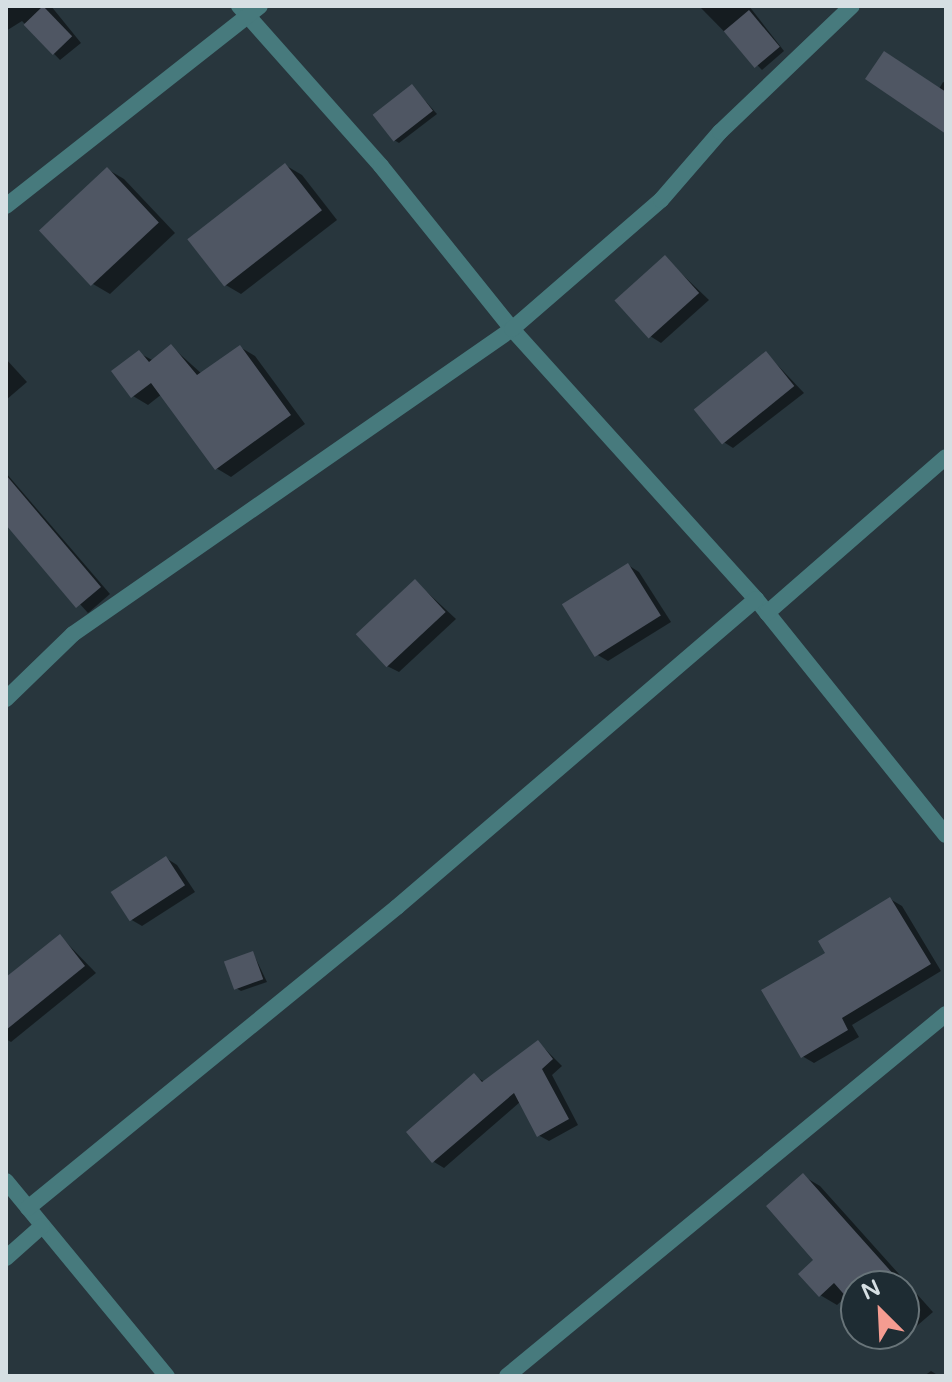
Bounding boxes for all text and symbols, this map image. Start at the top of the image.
north arrow [840,1270,920,1350]
text: N [858,1274,884,1305]

